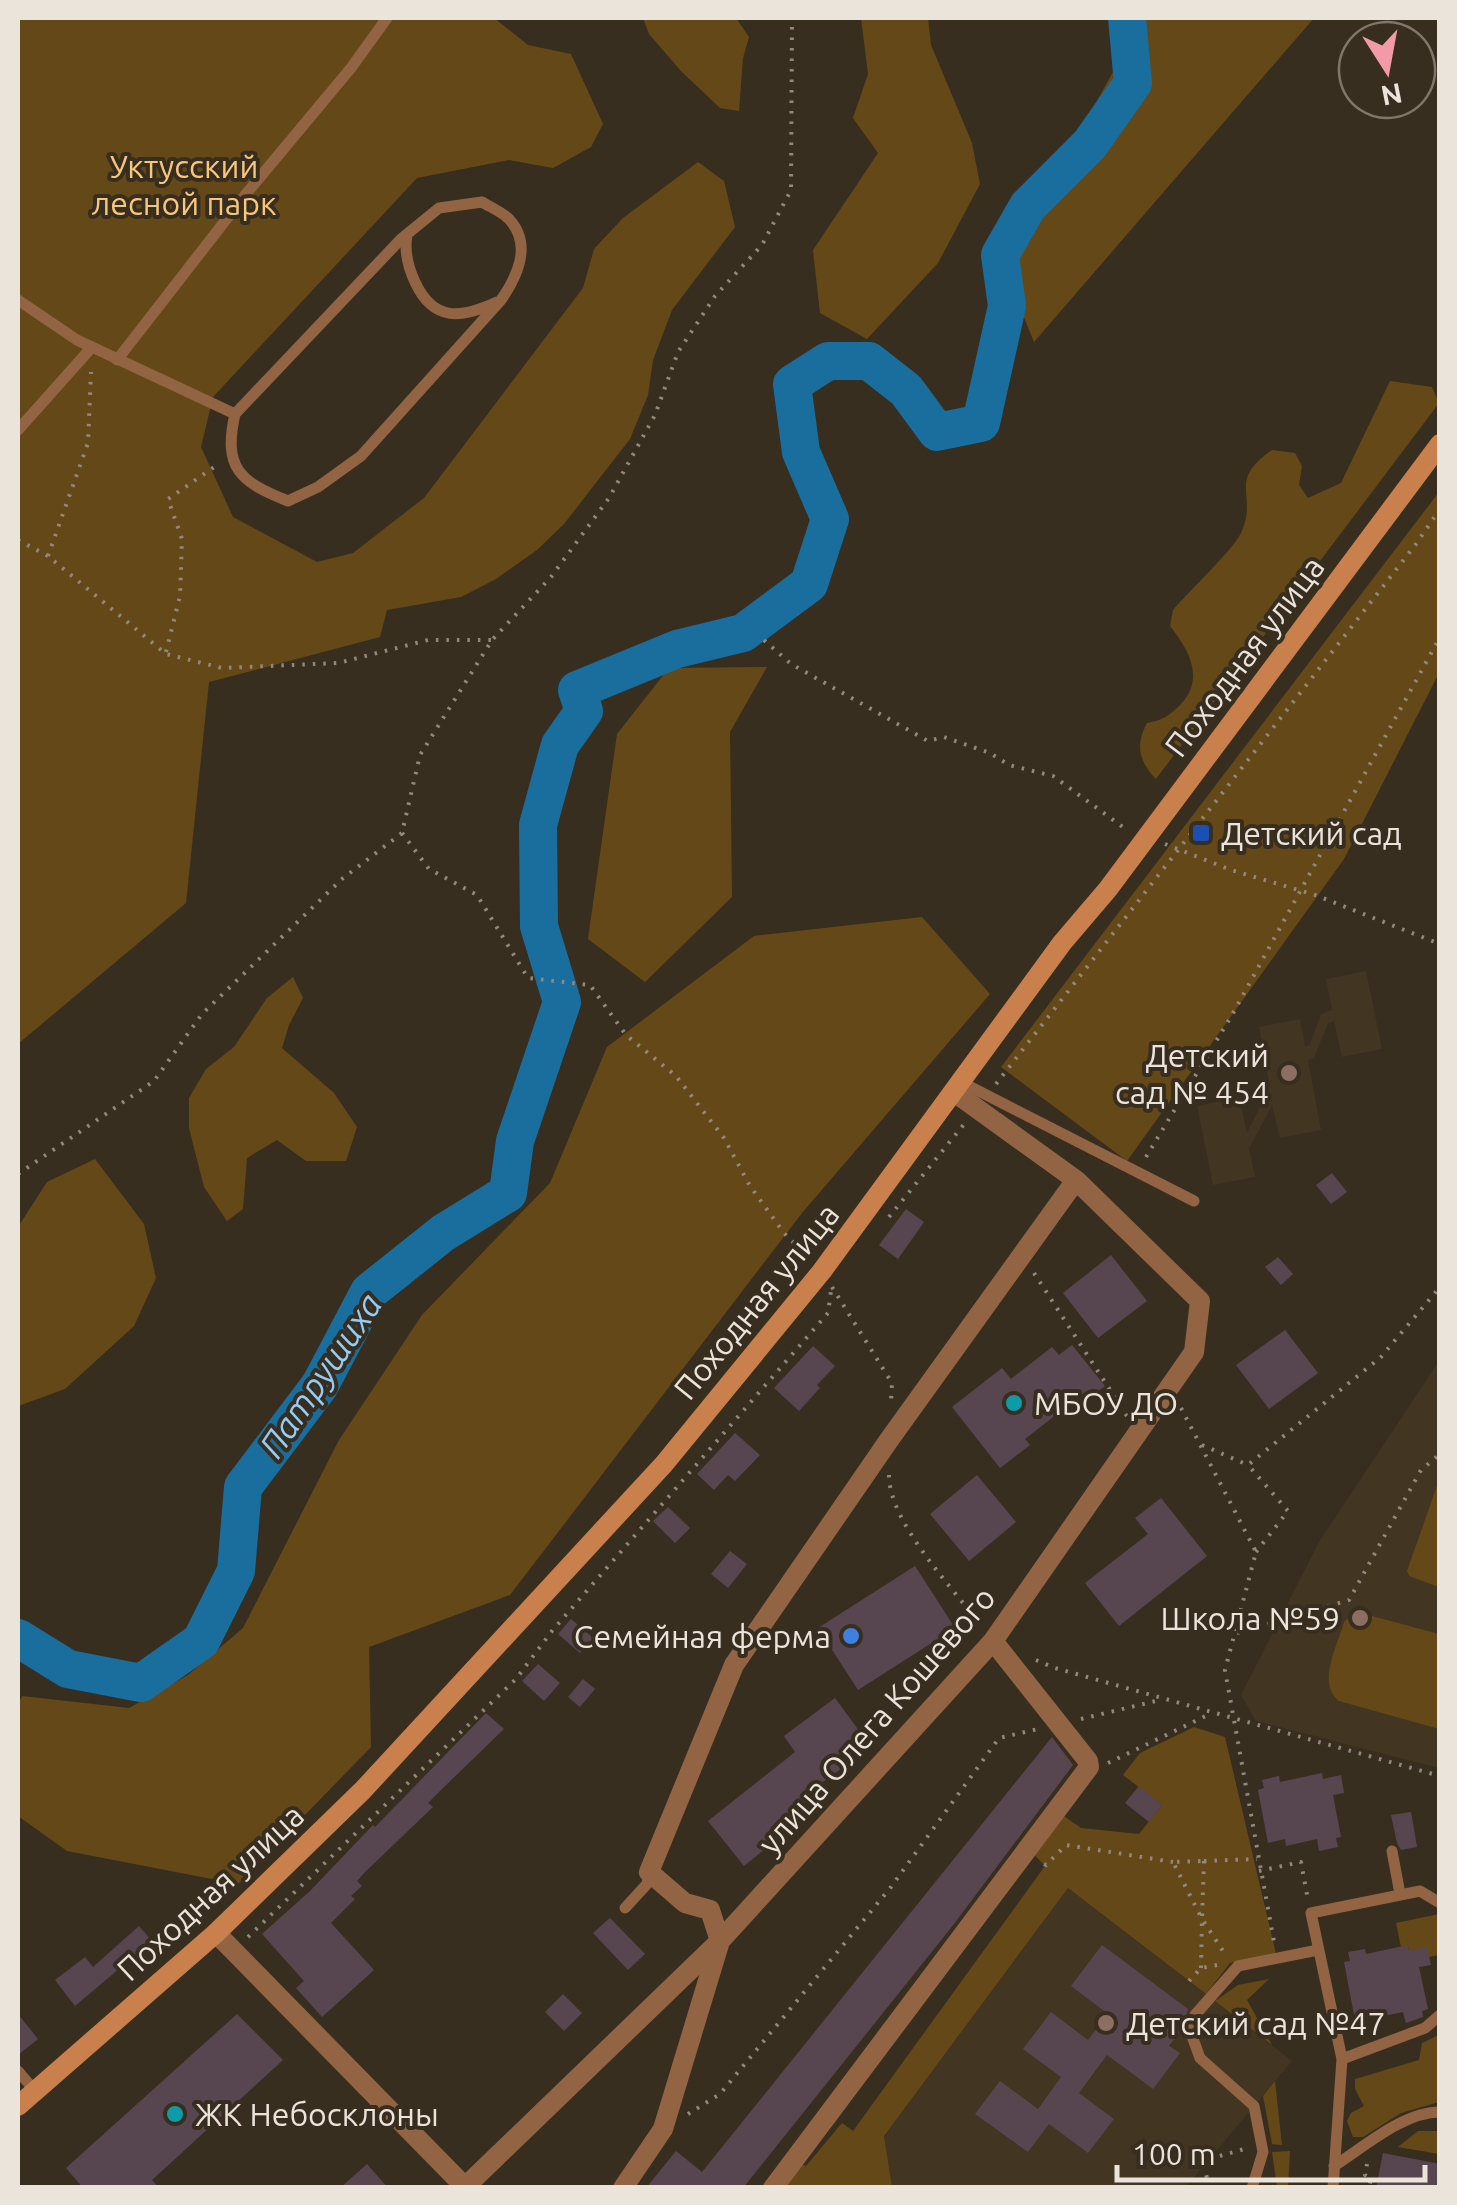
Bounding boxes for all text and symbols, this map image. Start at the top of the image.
north arrow [1337,20,1437,120]
text: N [1379,78,1405,112]
park label: Уктусский лесной парк [92,148,276,221]
street label: Походная улица [1157,549,1331,763]
place label: Детский сад [1221,815,1402,851]
marker: Детский сад [1190,822,1212,844]
place label: Детский сад № 454 [1115,1037,1269,1110]
marker: Детский сад № 454 [1278,1062,1300,1084]
street label: Походная улица [666,1196,846,1406]
water label: Патрушиха [251,1285,389,1465]
place label: МБОУ ДО [1034,1385,1178,1421]
marker: МБОУ ДО [1003,1392,1025,1414]
street label: улица Олега Кошевого [750,1579,1002,1861]
place label: Школа №59 [1161,1600,1340,1636]
marker: Школа №59 [1349,1607,1371,1629]
place label: Семейная ферма [574,1618,831,1654]
marker: Семейная ферма [840,1625,862,1647]
street label: Походная улица [110,1797,310,1987]
place label: Детский сад №47 [1126,2005,1385,2041]
marker: Детский сад №47 [1095,2012,1117,2034]
place label: ЖК Небосклоны [195,2096,439,2132]
marker: ЖК Небосклоны [164,2103,186,2125]
scale bar [1117,2120,1424,2182]
text: 100 m [1132,2137,1216,2171]

